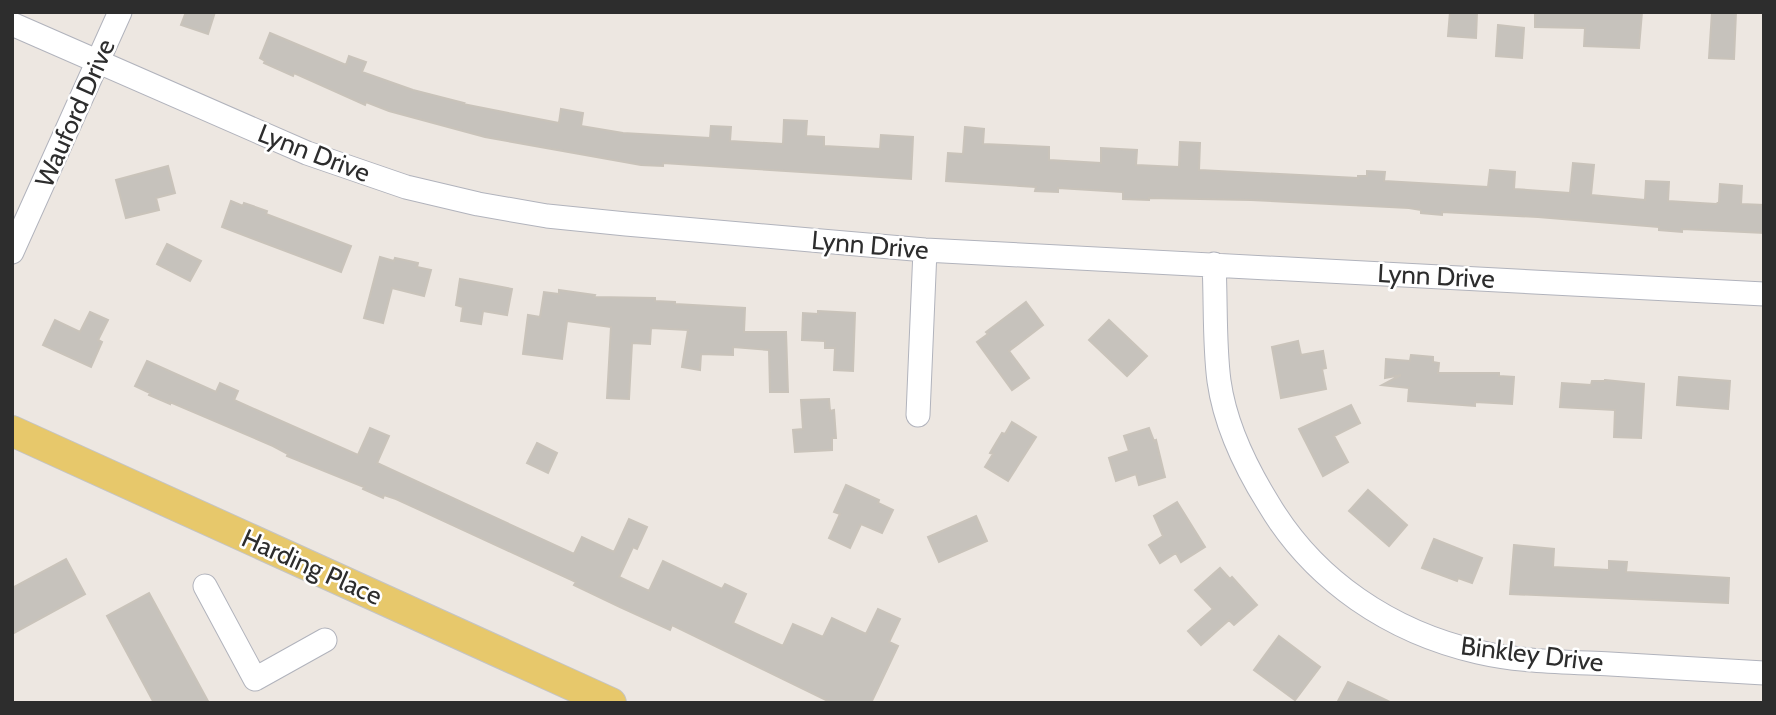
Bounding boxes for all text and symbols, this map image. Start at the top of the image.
street label: Wauford Drive [28,34,122,192]
street label: Lynn Drive [253,117,375,189]
street label: Lynn Drive [810,224,930,266]
street label: Lynn Drive [1377,257,1495,295]
street label: Harding Place [237,522,387,612]
street label: Binkley Drive [1459,629,1605,679]

